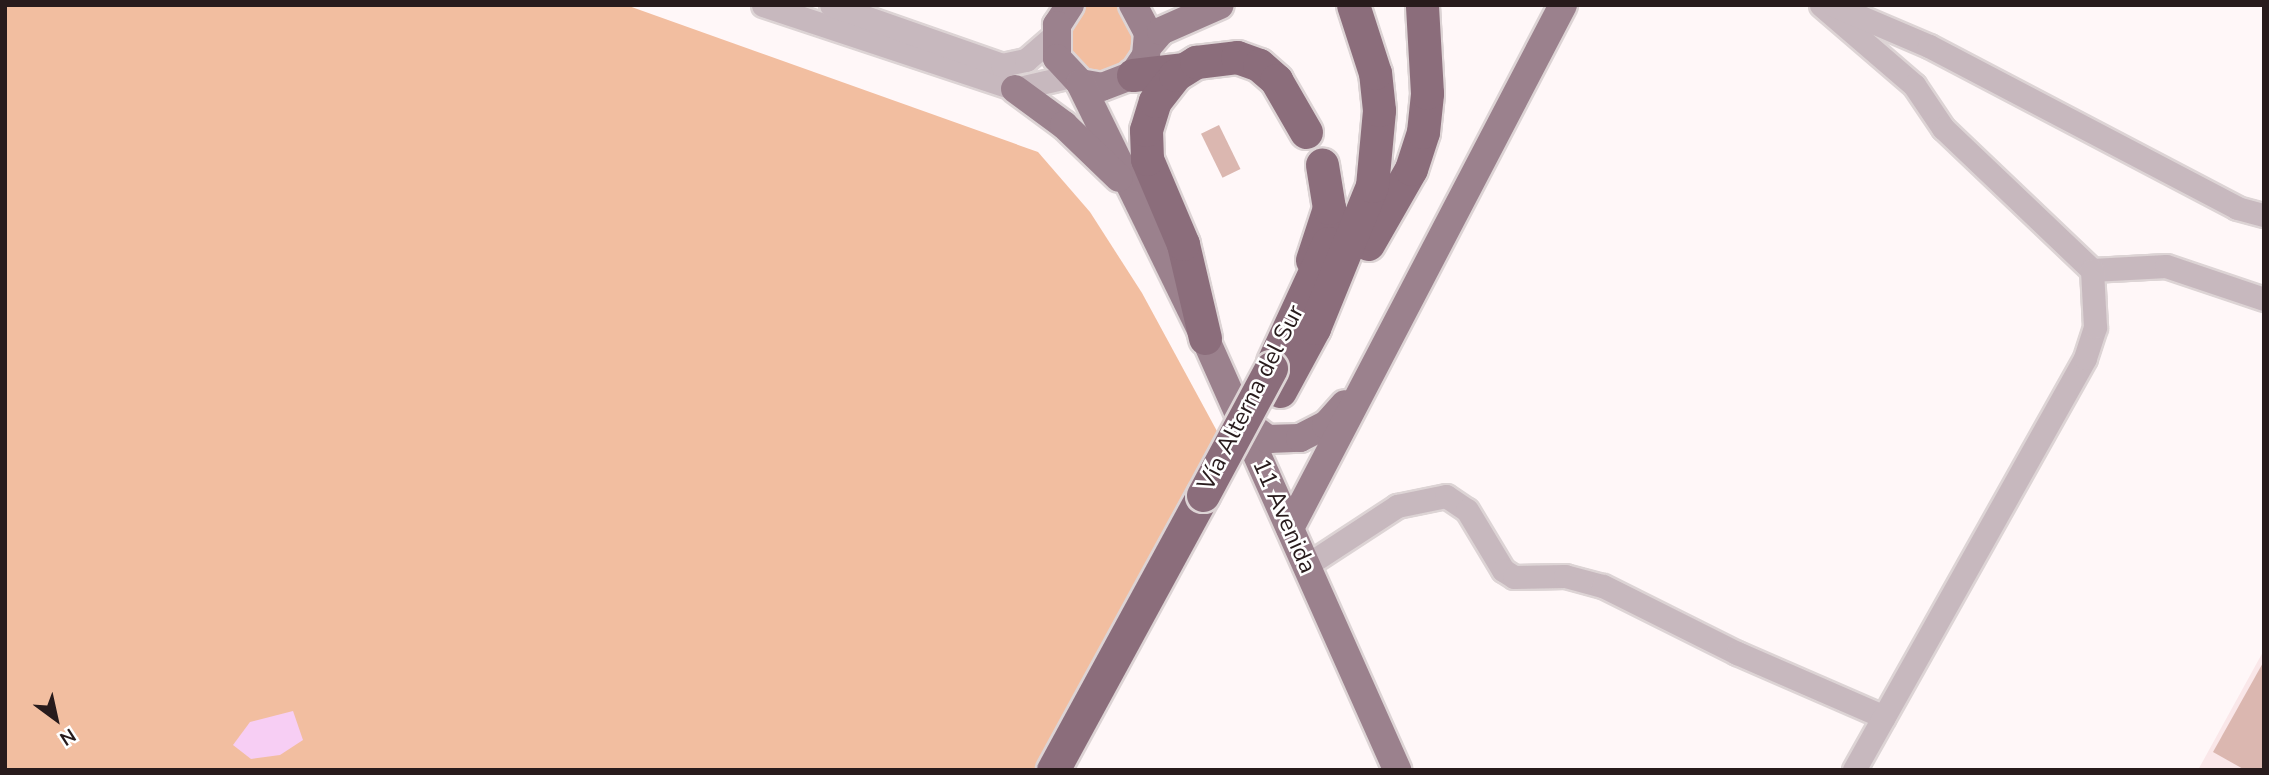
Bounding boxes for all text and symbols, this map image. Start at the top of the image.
street label: Vía Alterna del Sur [1192,300,1310,496]
street label: 11 Avenida [1246,454,1322,578]
north arrow [21,684,91,754]
text: N [54,722,80,751]

